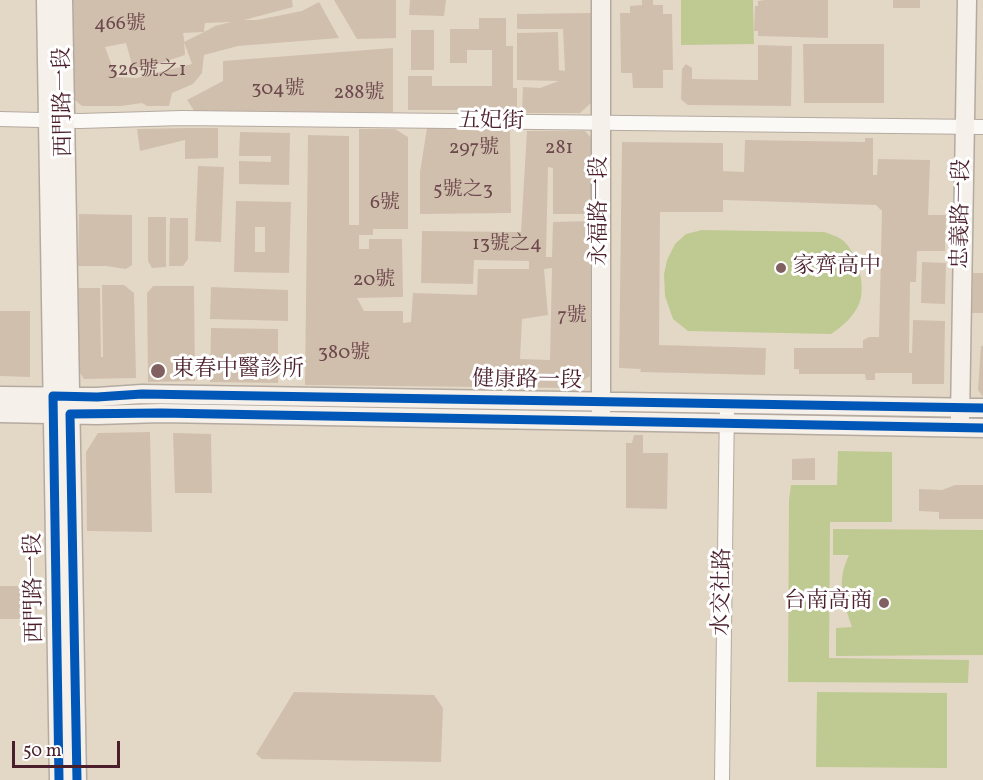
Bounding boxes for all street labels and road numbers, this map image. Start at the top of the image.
street label: 西門路一段 [51,47,79,157]
street label: 五妃街 [458,109,524,137]
street label: 永福路一段 [588,156,614,266]
street label: 忠義路一段 [949,159,977,269]
street label: 健康路一段 [472,368,582,396]
street label: 西門路一段 [22,533,50,643]
street label: 水交社路 [710,548,738,636]

